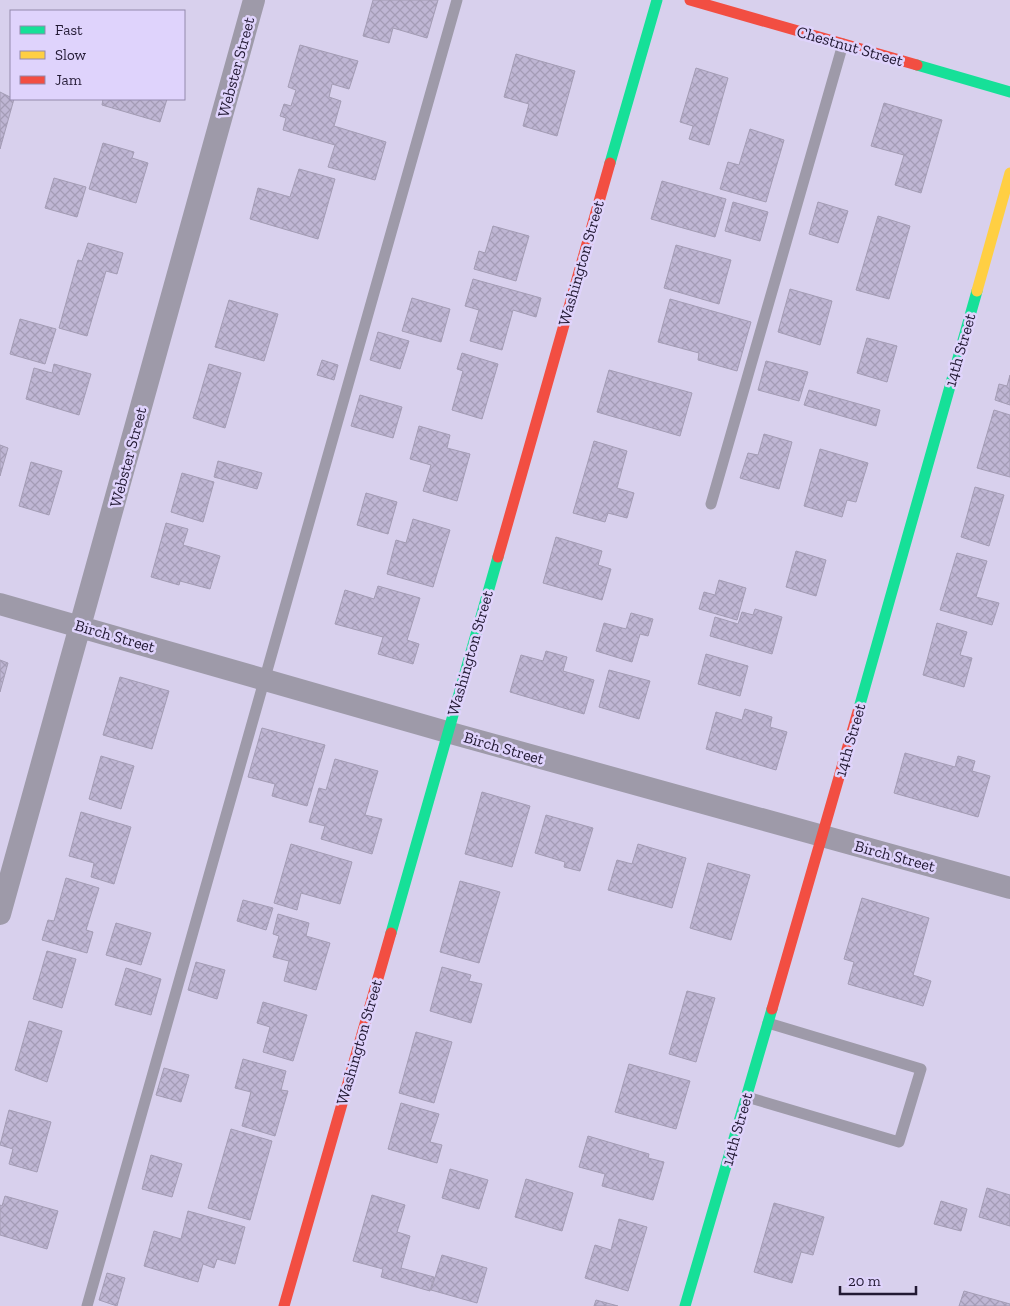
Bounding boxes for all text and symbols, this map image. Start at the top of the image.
legend [10,10,185,100]
street label: Webster Street [213,15,259,119]
text: Fast [55,21,83,39]
street label: Chestnut Street [795,22,905,70]
text: Slow [55,46,87,64]
text: Jam [55,71,82,89]
street label: Washington Street [554,198,608,328]
street label: 14th Street [940,311,980,389]
street label: Webster Street [105,405,151,509]
street label: Washington Street [443,588,497,718]
street label: Birch Street [73,615,157,657]
street label: 14th Street [830,701,870,779]
street label: Birch Street [462,727,546,769]
street label: Birch Street [853,836,938,876]
street label: Washington Street [332,977,386,1107]
street label: 14th Street [717,1090,757,1168]
scale bar [840,1264,916,1296]
text: 20 m [848,1272,881,1290]

